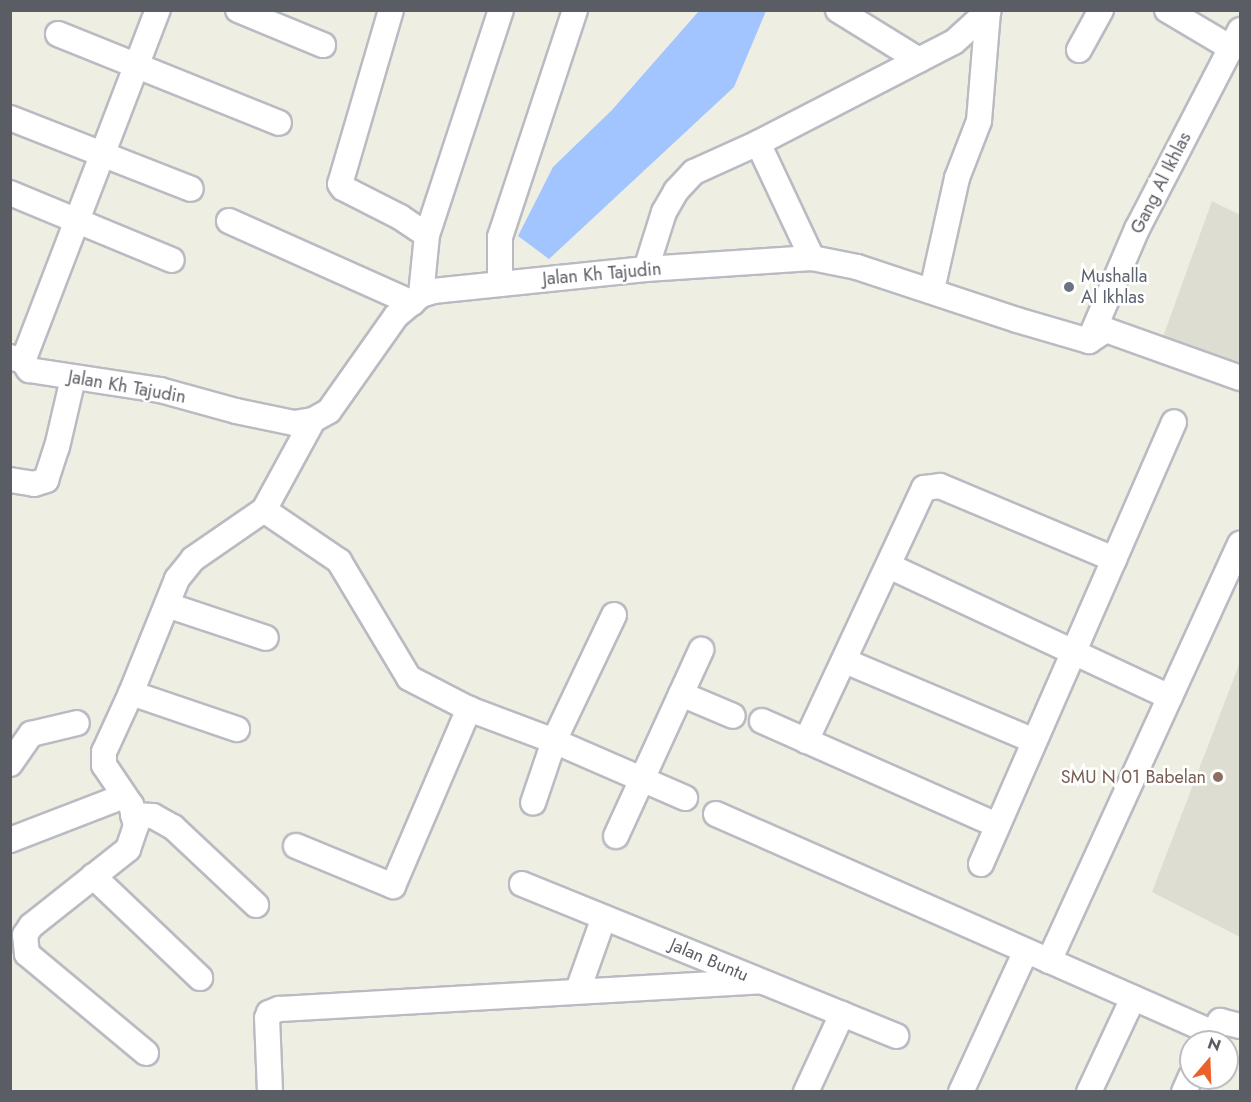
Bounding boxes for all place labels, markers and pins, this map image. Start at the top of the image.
place label: Mushalla Al Ikhlas [1081,266,1147,308]
marker: Mushalla Al Ikhlas [1062,280,1076,294]
place label: SMU N 01 Babelan [1061,766,1206,788]
marker: SMU N 01 Babelan [1211,770,1225,784]

